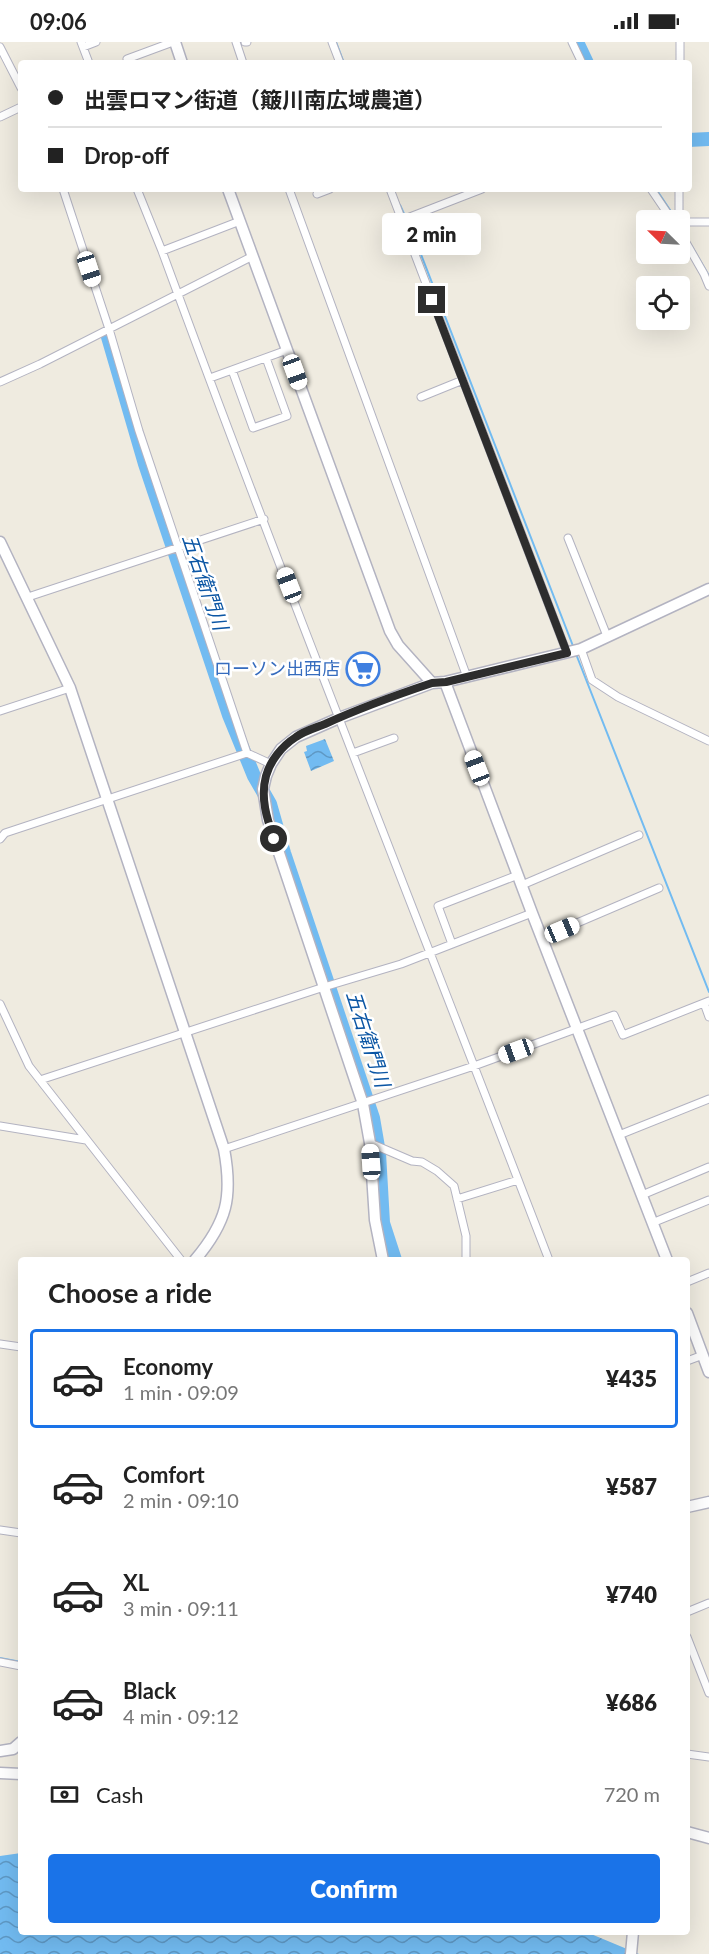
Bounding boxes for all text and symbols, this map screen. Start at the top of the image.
text: 09:06 [30,8,87,35]
text: 出雲ロマン街道（簸川南広域農道） [84,86,436,113]
text: Drop-off [84,142,169,169]
north arrow [636,210,690,264]
map controls [636,210,690,330]
callout: 2 min [382,213,482,255]
text: 2 min [407,222,456,246]
car [75,249,103,289]
button: locate [636,276,690,330]
route end [418,286,445,313]
car [280,352,310,392]
water label: 五右衛門川 [178,530,234,635]
car [274,565,304,605]
supermarket icon: ローソン出西店 [345,651,381,687]
place label: ローソン出西店 [214,657,340,679]
car [462,748,492,788]
route start [260,825,287,852]
car [542,915,582,945]
water label: 五右衛門川 [342,987,396,1092]
car [496,1036,536,1066]
car [361,1143,381,1181]
text: Choose a ride [48,1276,212,1309]
icon: car [51,1352,105,1406]
text: Economy [123,1353,213,1380]
text: ¥435 [606,1365,657,1392]
text: 1 min · 09:09 [123,1380,239,1404]
icon: car [51,1460,105,1514]
text: Comfort [123,1461,205,1488]
text: ¥587 [606,1473,657,1500]
text: 2 min · 09:10 [123,1488,239,1512]
icon: car [51,1568,105,1622]
text: XL [123,1569,149,1596]
text: ¥740 [606,1581,657,1608]
text: 3 min · 09:11 [123,1596,239,1620]
icon: car [51,1676,105,1730]
text: Black [123,1677,176,1704]
text: ¥686 [606,1689,657,1716]
text: 4 min · 09:12 [123,1704,239,1728]
icon: cash [48,1778,81,1811]
text: Cash [96,1781,143,1808]
text: 720 m [604,1782,660,1806]
button: Confirm [48,1854,660,1923]

